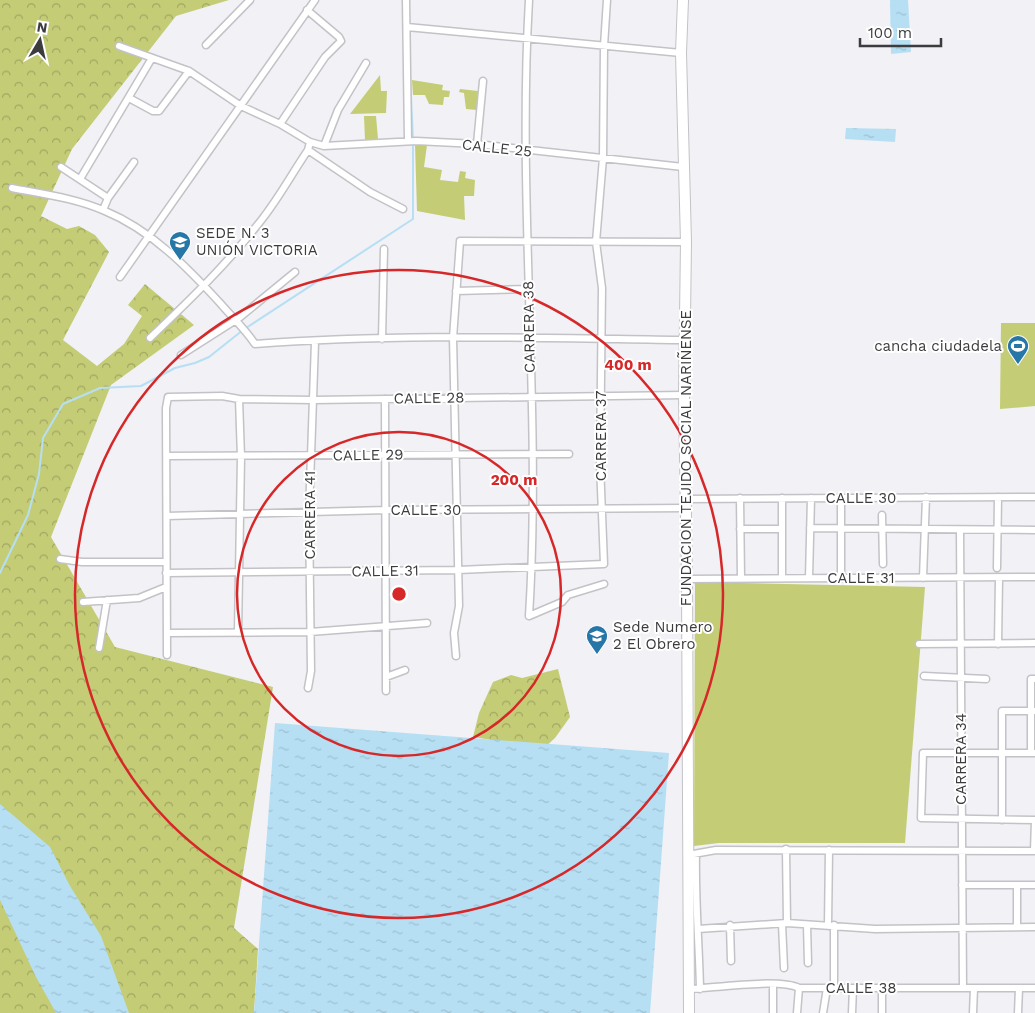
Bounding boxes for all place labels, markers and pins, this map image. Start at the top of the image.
place label: SEDE N. 3 UNIÓN VICTORIA [196,224,318,259]
school or university icon: SEDE N. 3 UNIÓN VICTORIA [168,230,192,261]
sports icon: cancha ciudadela [1006,334,1030,365]
place label: cancha ciudadela [874,337,1002,355]
centre of rings [390,585,408,603]
place label: Sede Numero 2 El Obrero [613,618,712,653]
school or university icon: Sede Numero 2 El Obrero [585,624,609,655]

